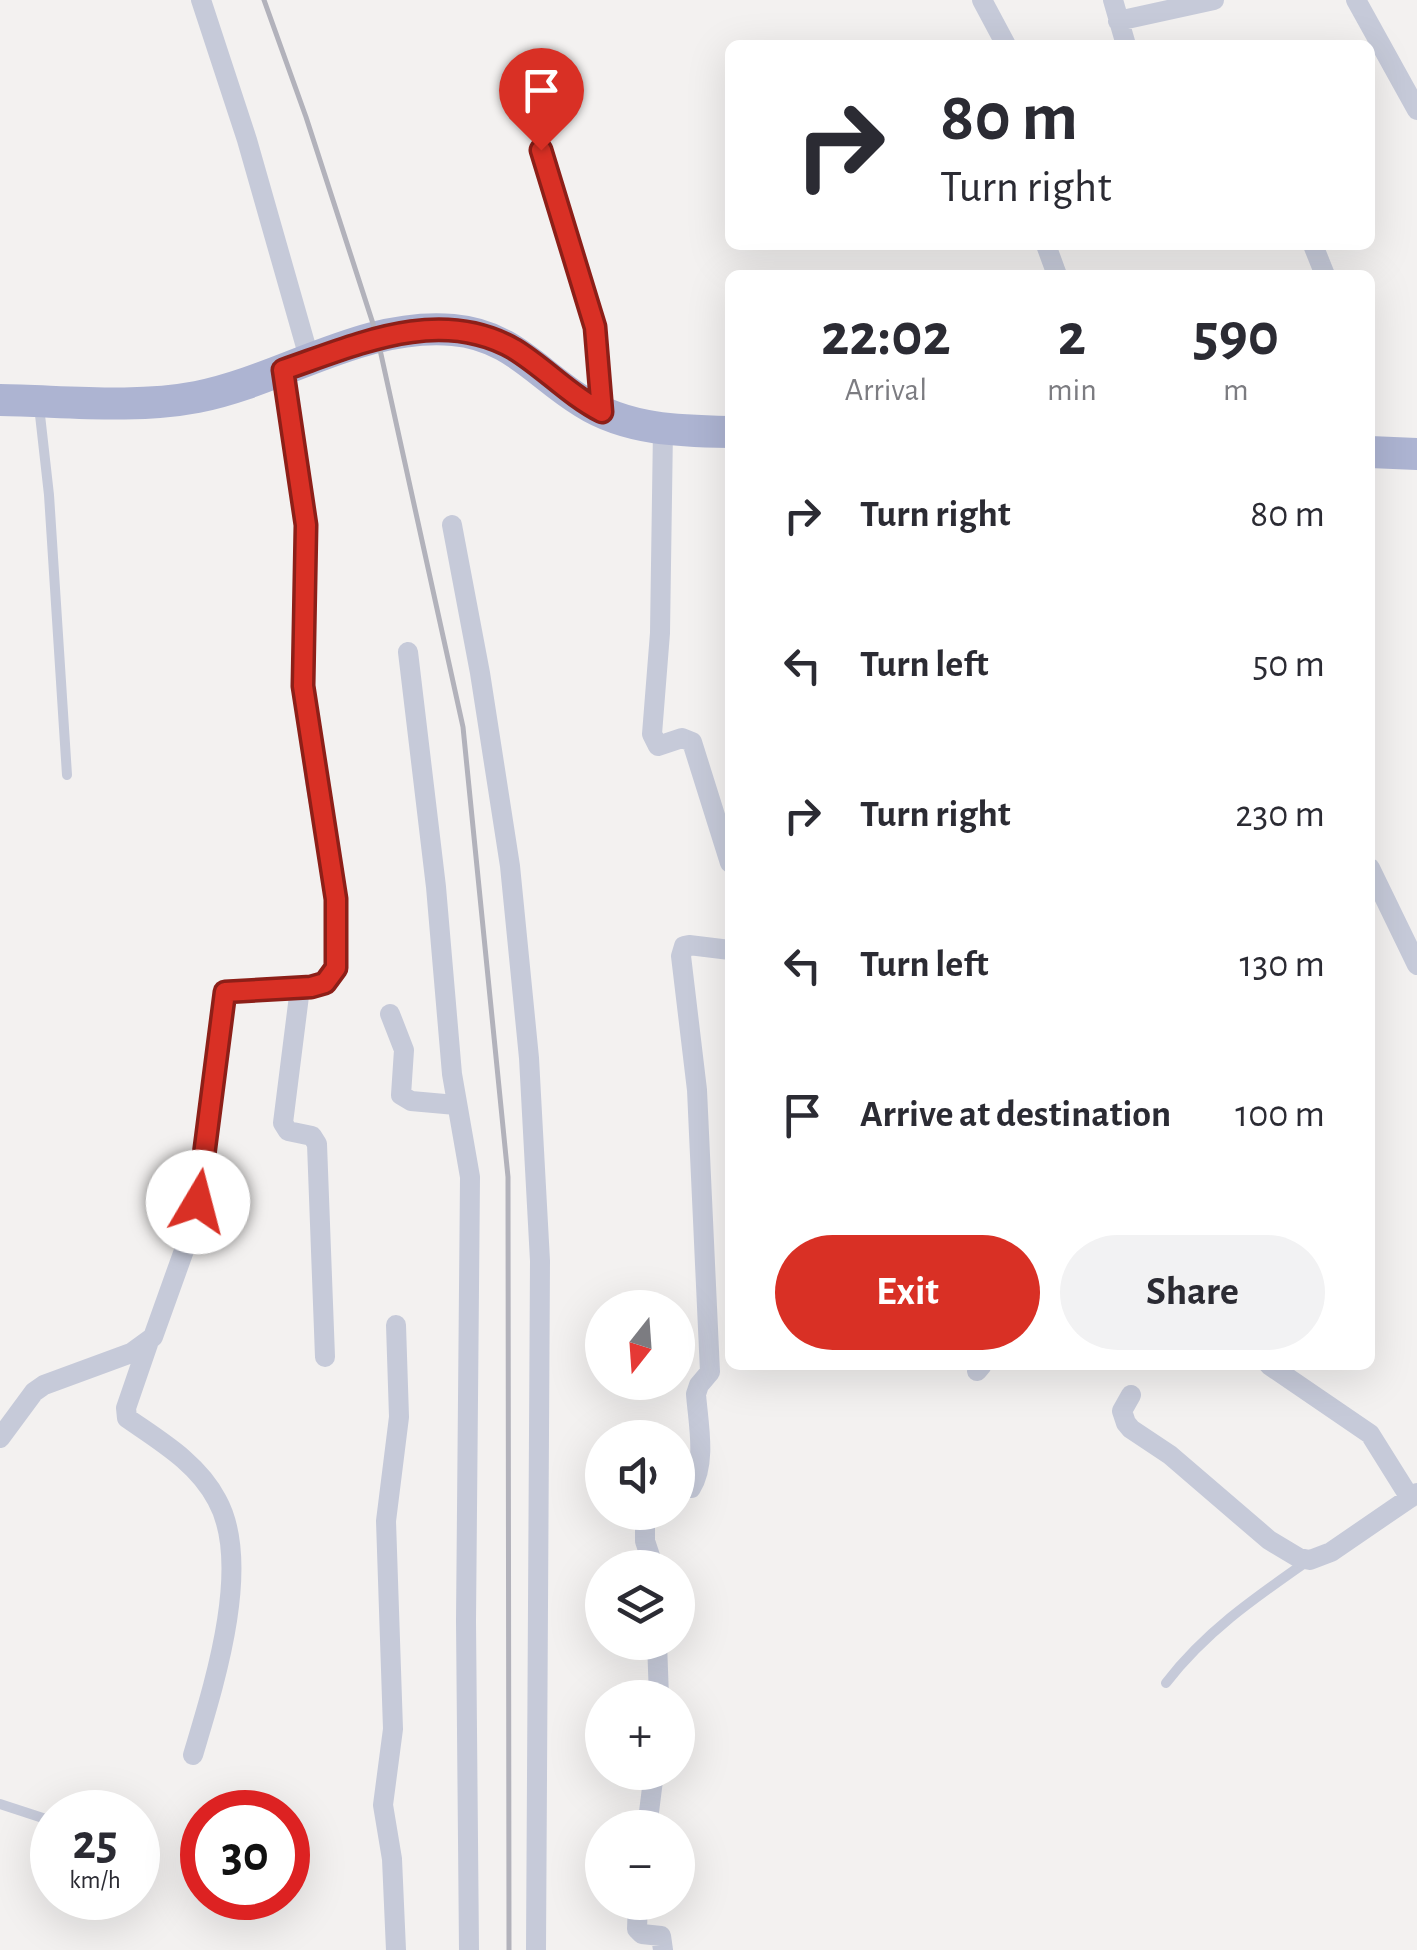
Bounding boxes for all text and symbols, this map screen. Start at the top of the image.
pin [499,48,584,151]
icon: arrive [514,63,569,118]
icon: right [775,80,905,210]
text: 80 m [940,83,1078,153]
text: Turn right [940,165,1112,210]
text: 22:02 [821,306,951,366]
text: 2 [1058,306,1086,366]
text: 590 [1193,306,1279,366]
text: Arrival [845,374,927,406]
text: min [1047,374,1097,406]
text: m [1223,374,1249,406]
icon: right [775,488,830,543]
text: Turn right [860,496,1010,534]
text: 80 m [1250,496,1325,534]
icon: left [775,638,830,693]
text: Turn left [860,646,988,684]
text: 50 m [1252,646,1325,684]
icon: right [775,788,830,843]
text: Turn right [860,796,1010,834]
text: 230 m [1235,796,1325,834]
icon: left [775,938,830,993]
text: Turn left [860,946,988,984]
text: 130 m [1240,946,1325,984]
icon: arrive [775,1088,830,1143]
text: Arrive at destination [860,1096,1171,1134]
text: 100 m [1235,1096,1325,1134]
position arrow [146,1150,250,1254]
button: Exit [775,1235,1040,1350]
button: Share [1060,1235,1325,1350]
north arrow [585,1290,695,1400]
map controls [585,1290,695,1920]
button: sound [585,1420,695,1530]
button: layers [585,1550,695,1660]
button: + [585,1680,695,1790]
speed limit sign: 30 [180,1790,310,1920]
button: − [585,1810,695,1920]
text: 25 [72,1818,118,1868]
text: km/h [69,1868,121,1893]

